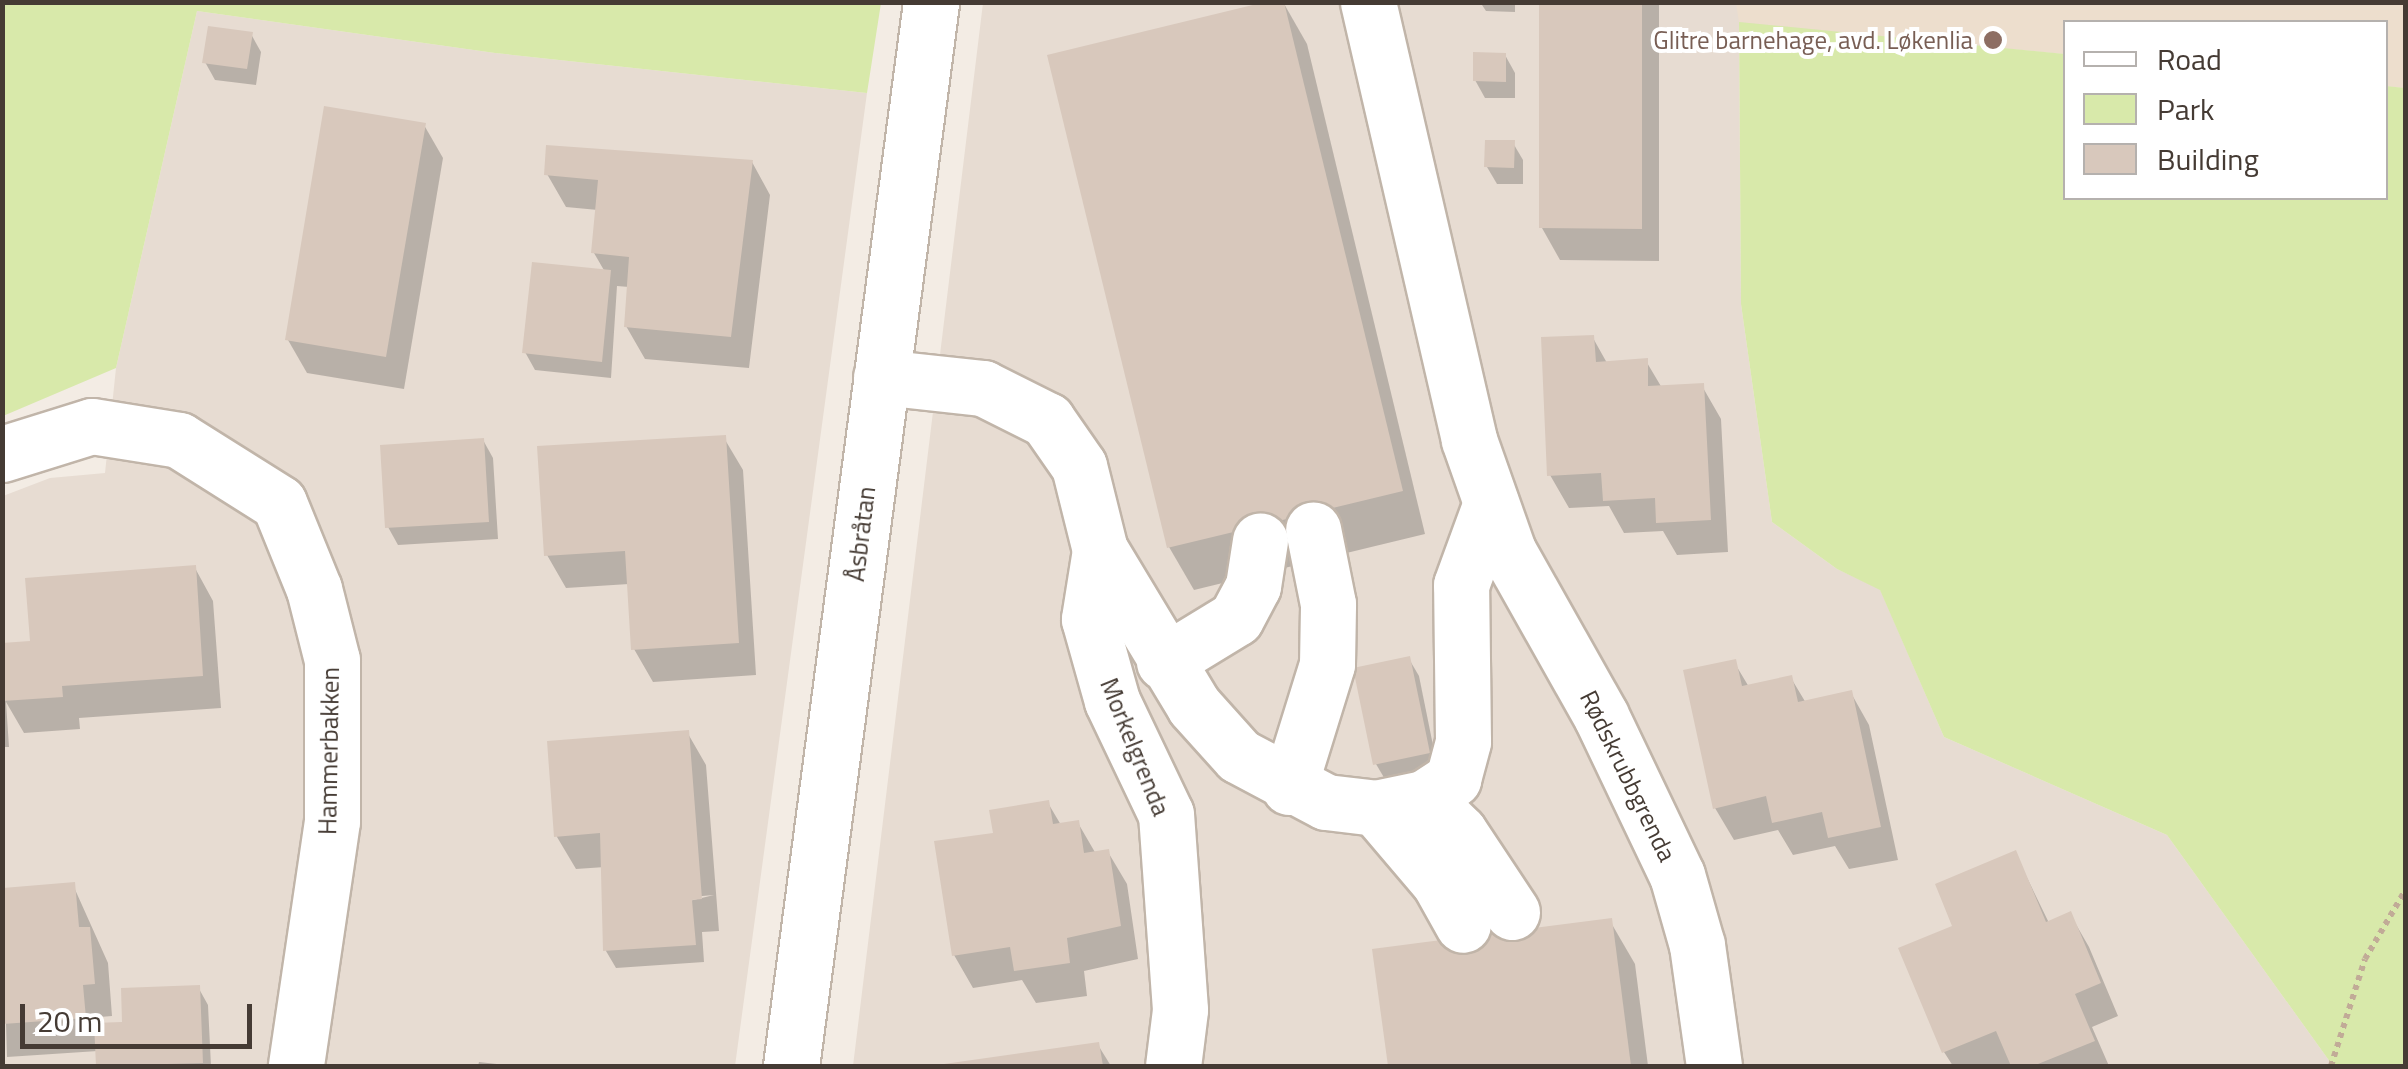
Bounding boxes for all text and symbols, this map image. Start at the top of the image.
legend [2063,20,2388,200]
place label: Glitre barnehage, avd. Løkenlia [1653,25,1973,55]
marker: Glitre barnehage, avd. Løkenlia [1982,29,2004,51]
text: Road [2157,36,2222,82]
text: Park [2157,86,2214,132]
text: Building [2157,136,2259,182]
street label: Åsbråtan [840,485,882,583]
street label: Hammerbakken [313,667,345,835]
street label: Morkelgrenda [1094,674,1176,820]
street label: Rødskrubbgrenda [1574,686,1682,866]
scale bar [25,984,258,1046]
text: 20 m [37,998,102,1044]

